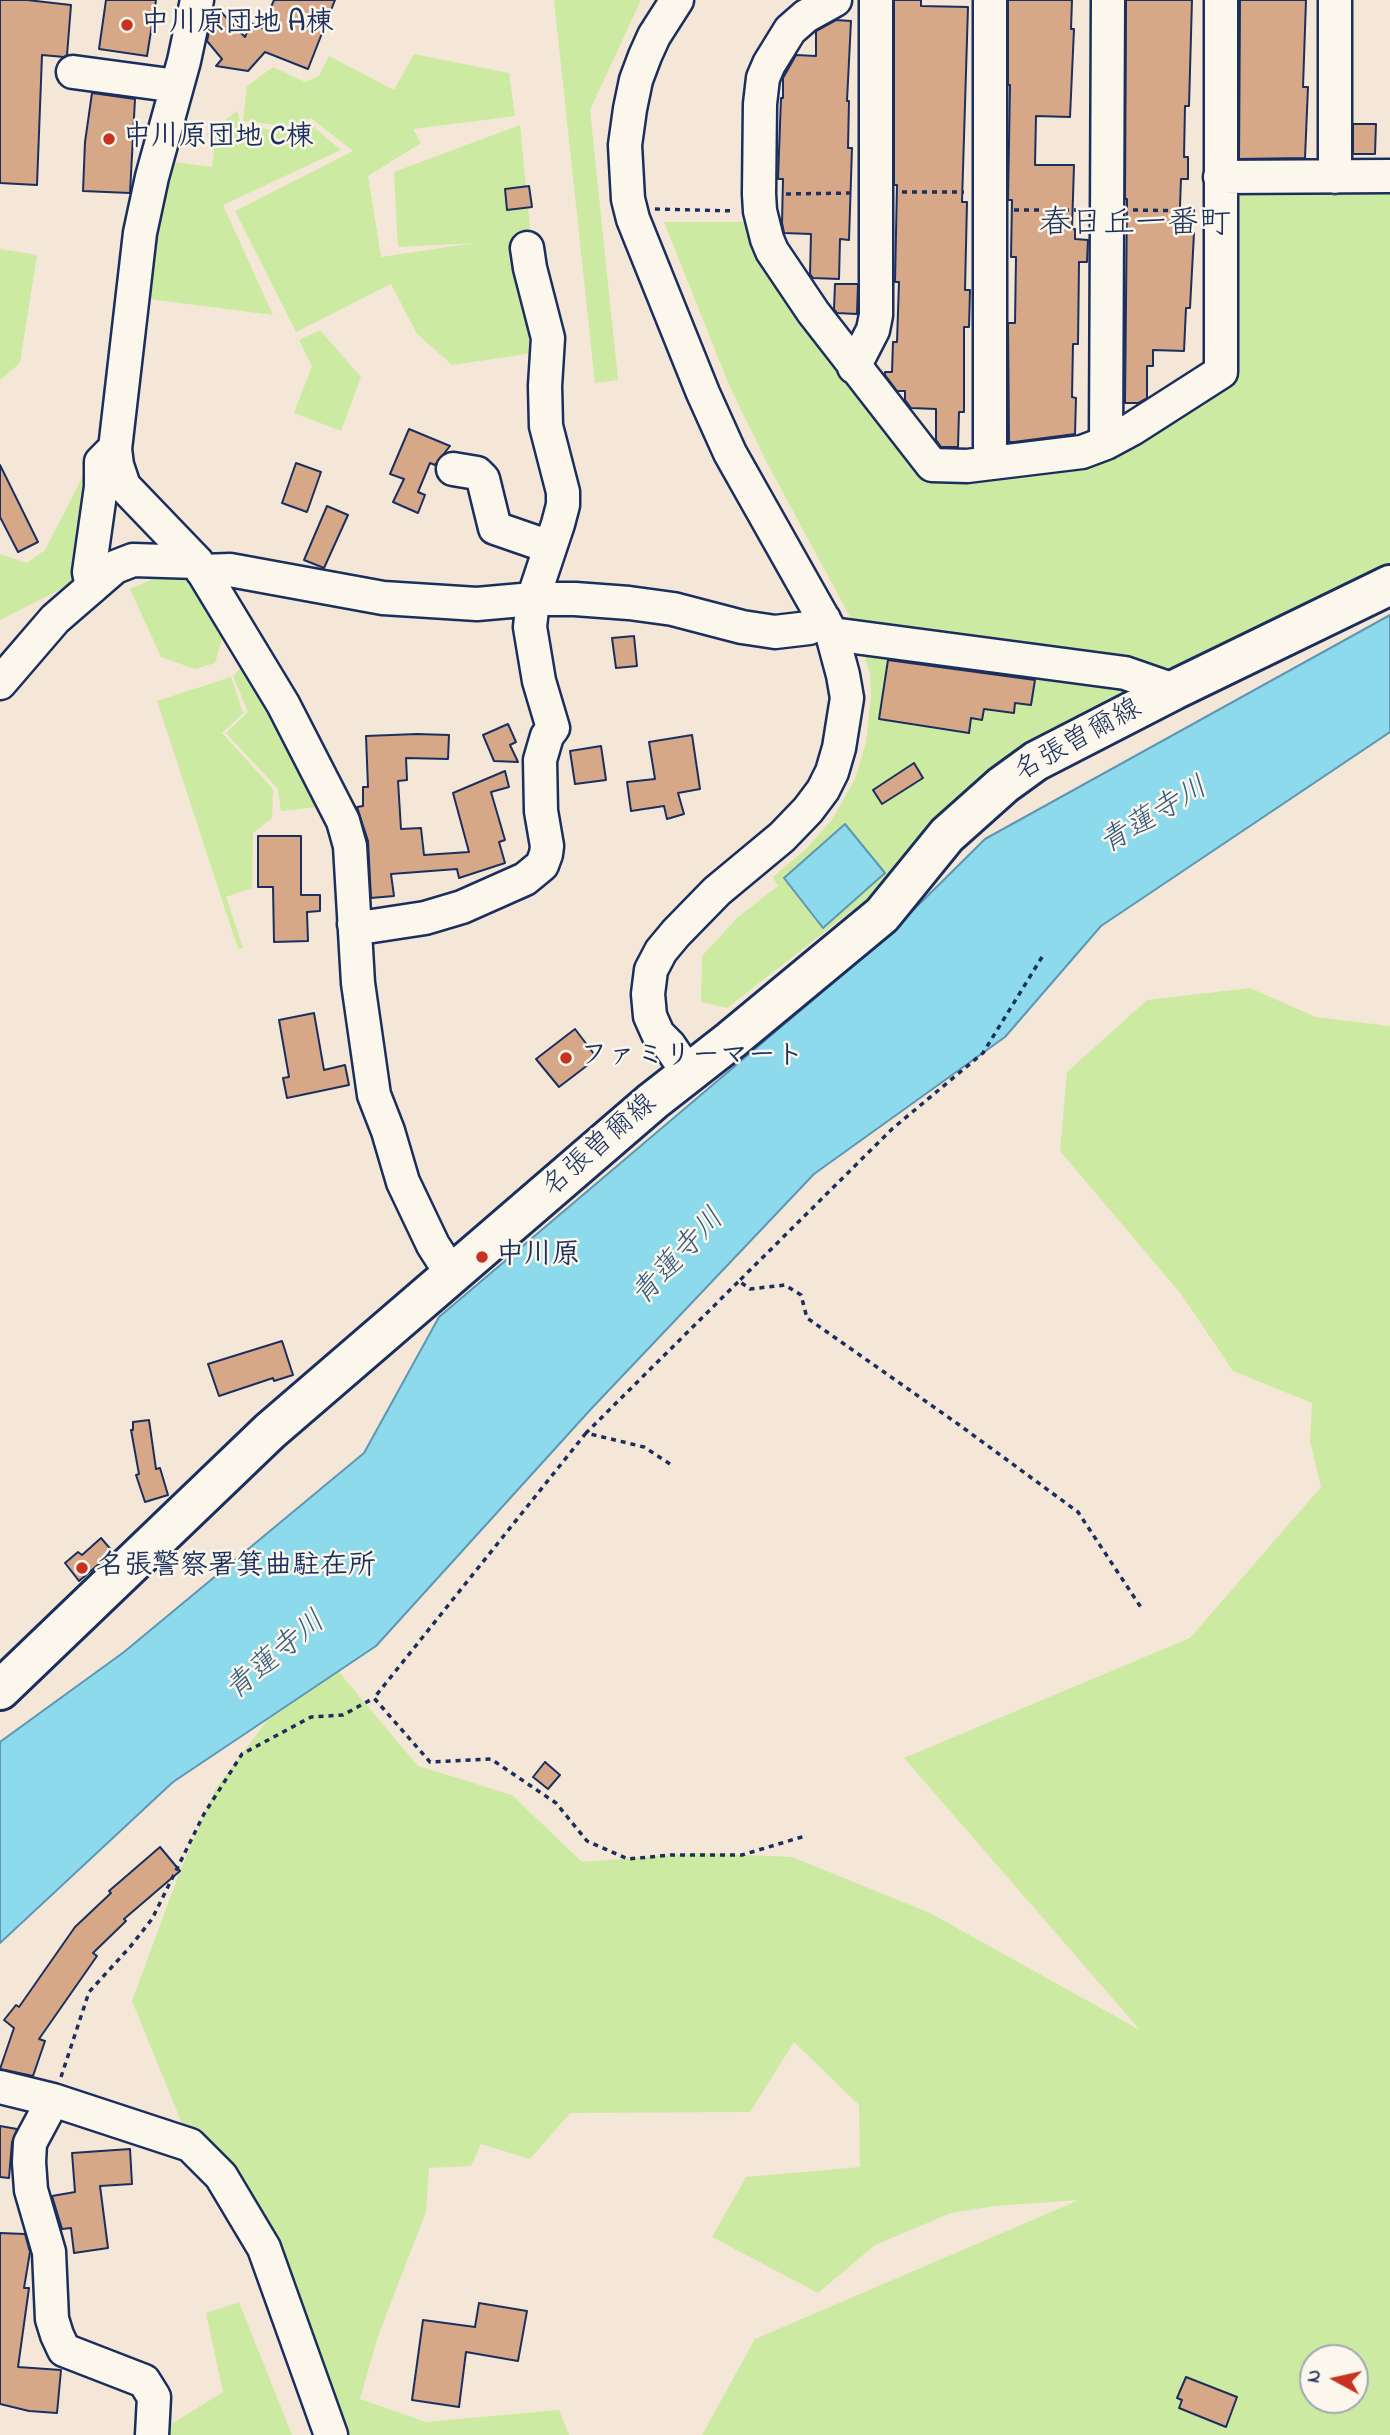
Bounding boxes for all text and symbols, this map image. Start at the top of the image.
place label: 中川原団地 A棟 [141,8,333,42]
marker: 中川原団地 A棟 [119,17,135,33]
place label: 中川原団地 C棟 [123,122,313,156]
marker: 中川原団地 C棟 [101,131,117,147]
district label: 春日丘一番町 [1039,208,1231,246]
street label: 名張曽爾線 [1010,693,1148,791]
water label: 青蓮寺川 [1094,772,1216,864]
place label: ファミリーマート [580,1041,804,1075]
marker: ファミリーマート [558,1050,574,1066]
street label: 名張曽爾線 [537,1088,665,1206]
water label: 青蓮寺川 [626,1203,734,1315]
place label: 中川原 [496,1240,580,1274]
marker: 中川原 [474,1249,490,1265]
place label: 名張警察署箕曲駐在所 [96,1551,376,1585]
marker: 名張警察署箕曲駐在所 [74,1560,90,1576]
water label: 青蓮寺川 [219,1606,335,1710]
north arrow [1299,2344,1369,2414]
text: N [1300,2368,1329,2385]

